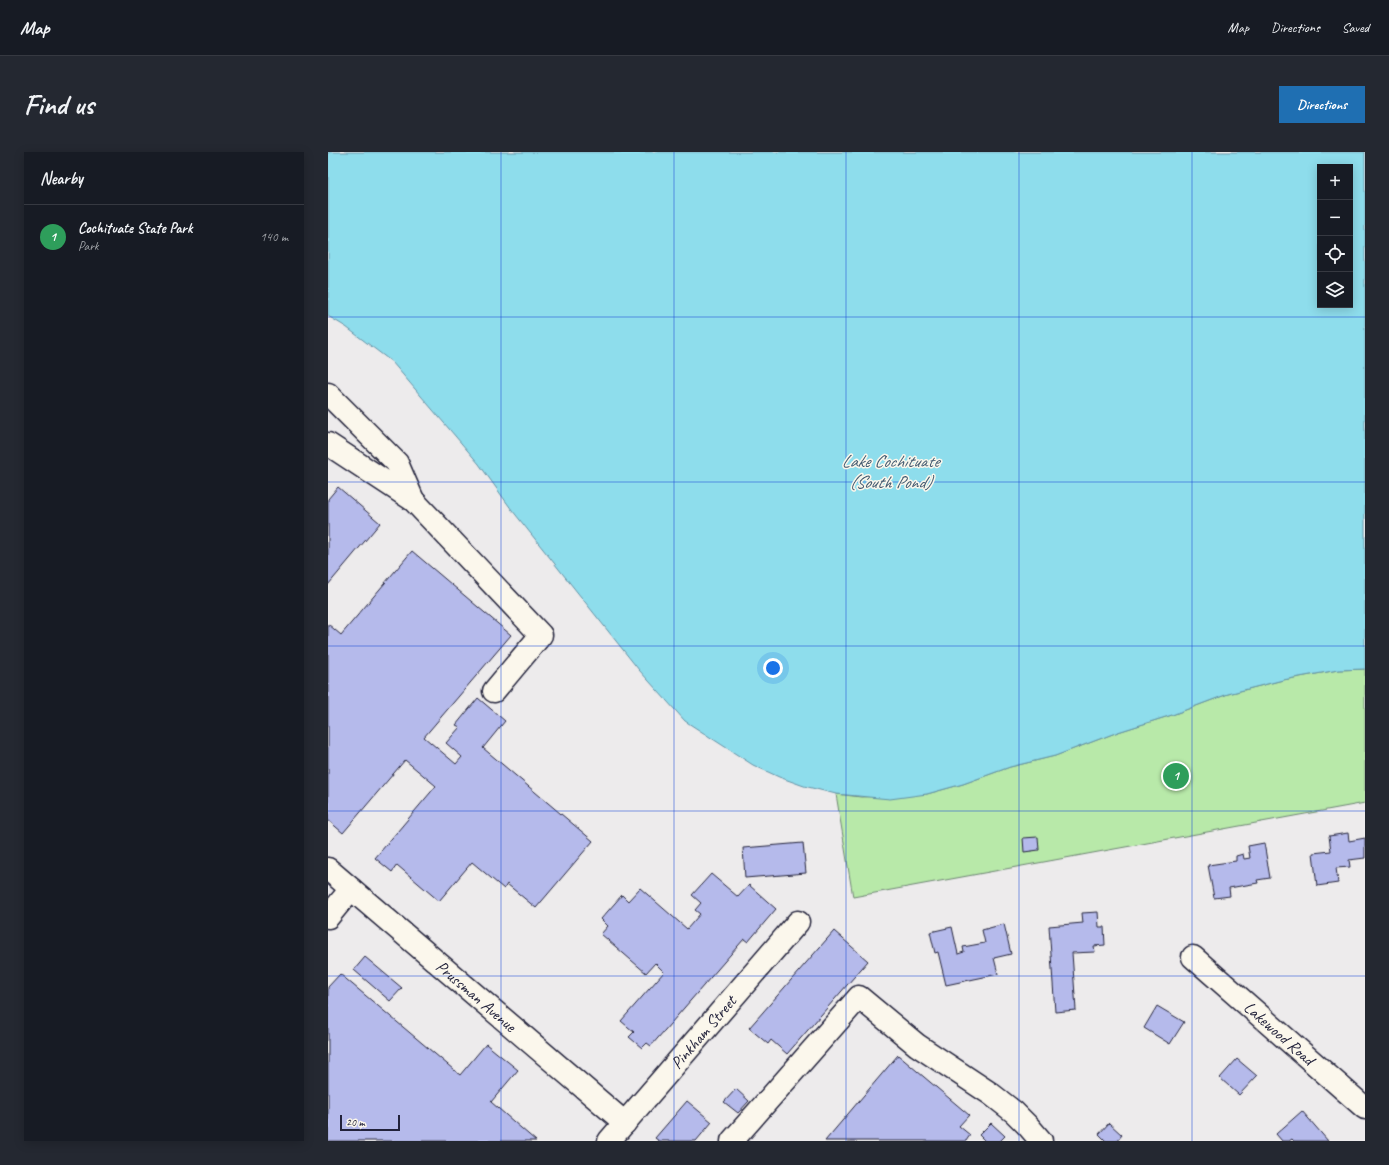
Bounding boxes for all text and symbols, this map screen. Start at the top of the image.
text: Map [20,16,50,40]
text: Map [1228,19,1249,36]
text: Directions [1271,19,1320,36]
text: Saved [1342,19,1369,36]
button: Directions [1279,86,1365,123]
text: Find us [24,87,94,122]
map controls [1317,164,1353,308]
button: + [1317,164,1353,200]
text: Nearby [40,168,83,189]
button: − [1317,200,1353,236]
text: Cochituate State Park [78,219,192,238]
text: 1 [50,229,56,245]
text: 140 m [260,229,288,245]
button: locate [1317,236,1353,272]
text: Park [78,238,99,254]
button: layers [1317,272,1353,308]
water label: Lake Cochituate (South Pond) [841,450,942,493]
your location [763,658,783,678]
pin: 1 [1163,761,1189,791]
street label: Prussman Avenue [431,956,521,1037]
street label: Pinkham Street [666,990,742,1073]
street label: Lakewood Road [1240,997,1320,1071]
scale bar [340,1113,400,1132]
text: 20 m [346,1115,365,1129]

